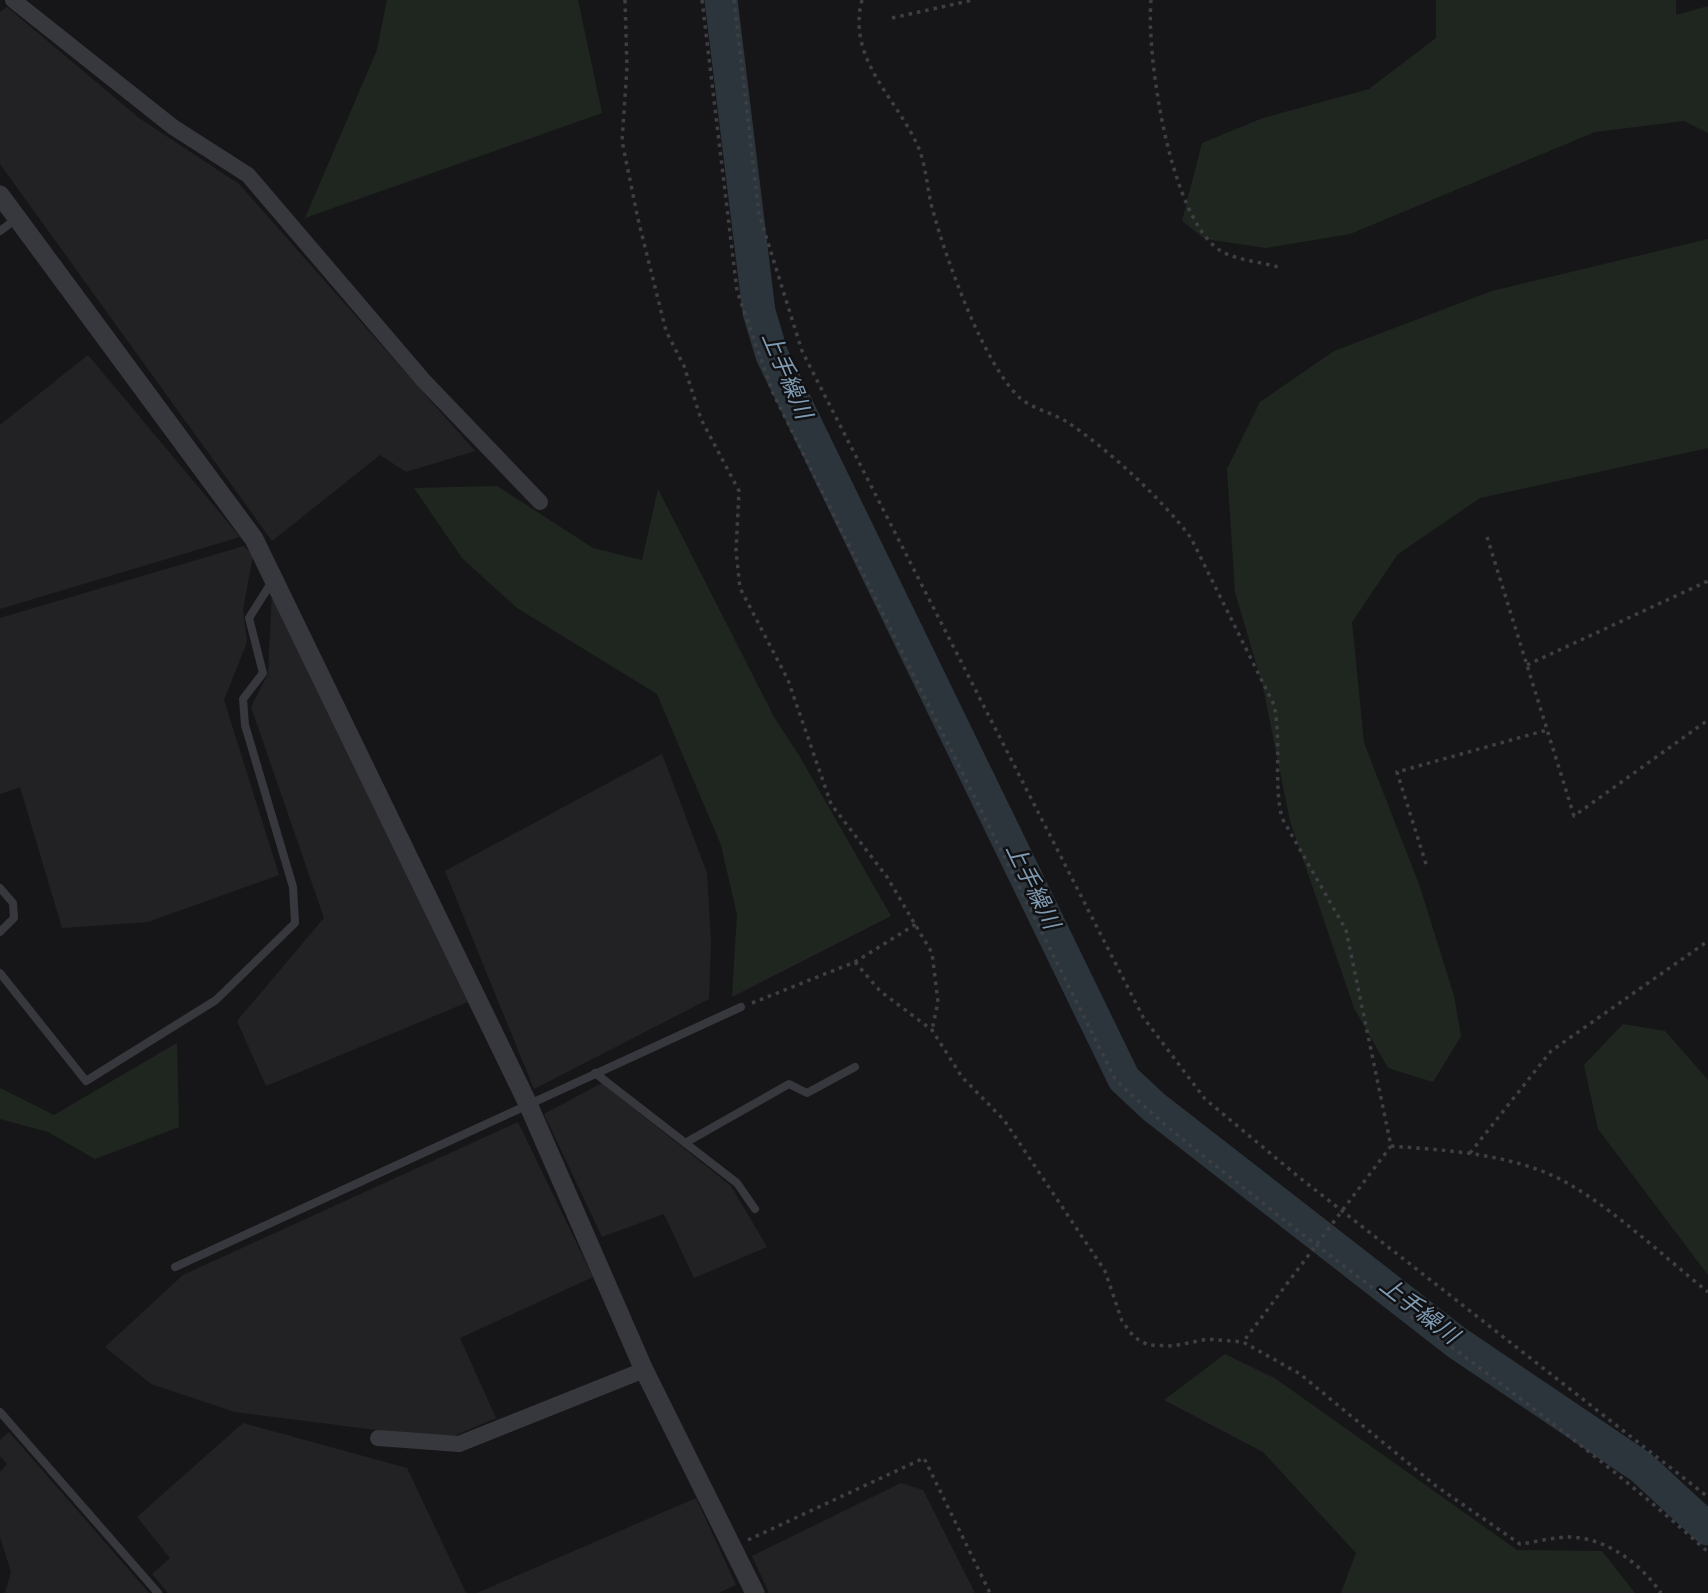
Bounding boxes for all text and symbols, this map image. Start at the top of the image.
water label: 上手繰川 [754,328,816,424]
water label: 上手繰川 [998,840,1064,934]
water label: 上手繰川 [1373,1273,1463,1351]

